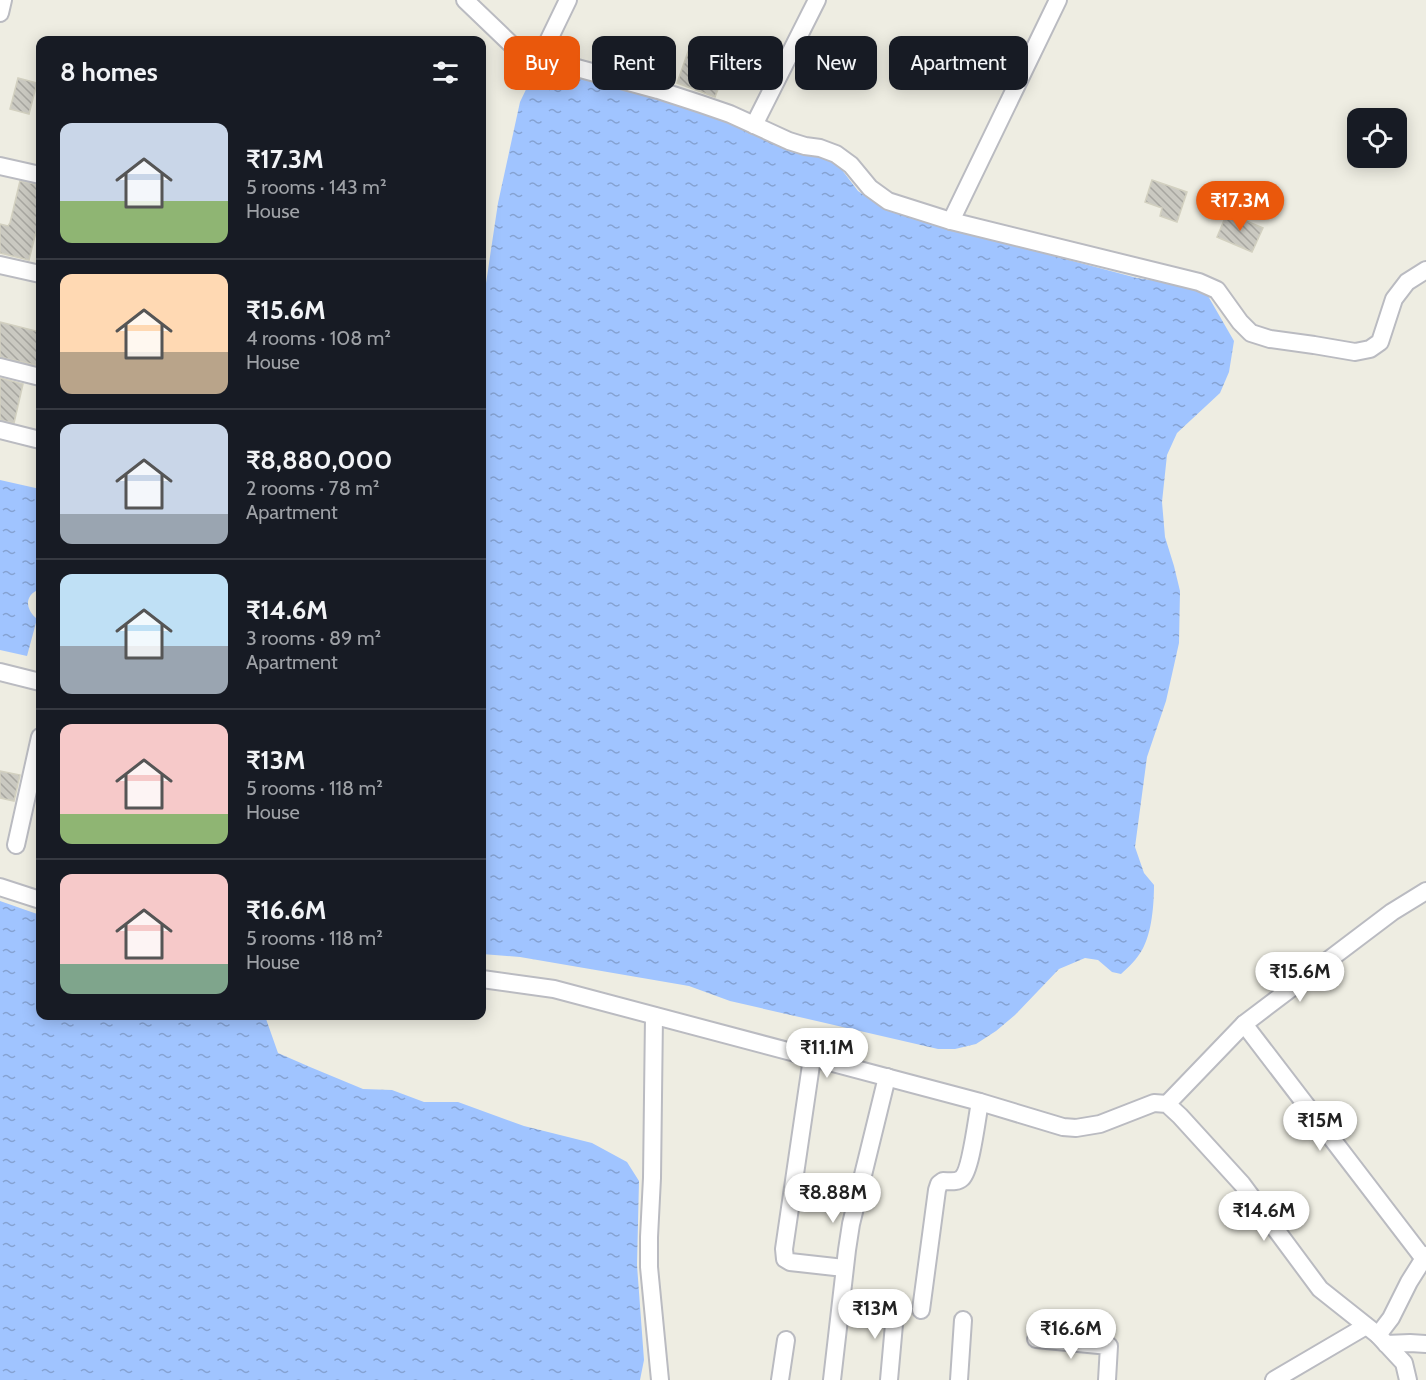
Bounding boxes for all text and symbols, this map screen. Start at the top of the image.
chip: Buy [504,36,580,90]
chip: Rent [592,36,676,90]
chip: Filters [688,36,783,90]
chip: New [795,36,877,90]
chip: Apartment [889,36,1028,90]
text: 8 homes [60,56,158,88]
icon: filters [429,56,462,89]
map controls [1347,108,1407,168]
button: locate [1347,108,1407,168]
text: ₹17.3M [246,143,324,175]
icon: home [108,147,180,219]
text: 5 rooms · 143 m² [246,175,387,199]
pin: ₹17.3M [1191,181,1289,232]
text: ₹17.3M [1210,188,1270,212]
text: House [246,199,300,223]
text: ₹15.6M [246,294,326,326]
icon: home [108,298,180,370]
text: 4 rooms · 108 m² [246,326,391,350]
text: House [246,350,300,374]
text: ₹8,880,000 [246,444,392,476]
icon: home [108,448,180,520]
text: 2 rooms · 78 m² [246,476,379,500]
text: Apartment [246,500,338,524]
text: ₹14.6M [246,594,328,626]
icon: home [108,598,180,670]
text: 3 rooms · 89 m² [246,626,381,650]
text: Apartment [246,650,338,674]
text: ₹13M [246,744,305,776]
icon: home [108,748,180,820]
text: 5 rooms · 118 m² [246,776,383,800]
text: House [246,800,300,824]
text: ₹16.6M [246,894,326,926]
icon: home [108,898,180,970]
text: 5 rooms · 118 m² [246,926,383,950]
text: House [246,950,300,974]
pin: ₹15.6M [1251,952,1349,1003]
text: ₹15.6M [1269,959,1331,983]
pin: ₹11.1M [778,1028,876,1079]
text: ₹11.1M [800,1035,854,1059]
pin: ₹15M [1284,1101,1356,1152]
text: ₹15M [1297,1108,1343,1132]
pin: ₹8.88M [784,1173,882,1224]
text: ₹8.88M [799,1180,867,1204]
pin: ₹14.6M [1215,1191,1313,1242]
text: ₹14.6M [1232,1198,1296,1222]
pin: ₹13M [839,1289,911,1340]
text: ₹13M [852,1296,898,1320]
pin: ₹16.6M [1022,1309,1120,1360]
text: ₹16.6M [1040,1316,1102,1340]

